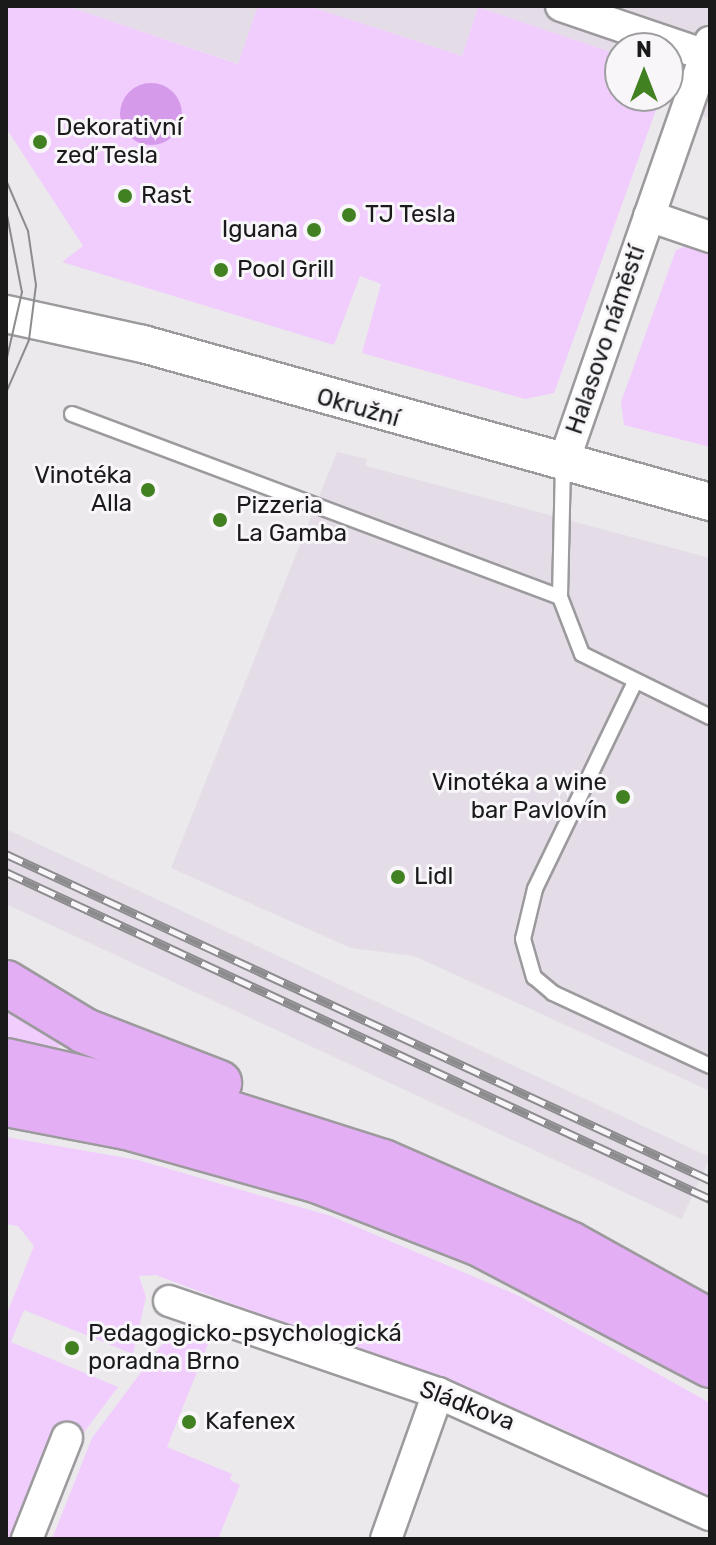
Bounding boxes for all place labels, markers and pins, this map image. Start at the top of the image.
place label: Dekorativní zeď Tesla [56,114,182,170]
marker: Dekorativní zeď Tesla [31,133,49,151]
place label: Rast [141,182,192,210]
marker: Rast [116,187,134,205]
place label: TJ Tesla [365,201,456,229]
marker: TJ Tesla [340,206,358,224]
place label: Iguana [222,216,298,244]
marker: Iguana [305,221,323,239]
place label: Pool Grill [237,256,334,284]
marker: Pool Grill [212,261,230,279]
place label: Vinotéka Alla [34,462,132,518]
marker: Vinotéka Alla [139,481,157,499]
place label: Pizzeria La Gamba [236,492,347,548]
marker: Pizzeria La Gamba [211,511,229,529]
place label: Vinotéka a wine bar Pavlovín [431,769,607,825]
marker: Vinotéka a wine bar Pavlovín [614,788,632,806]
place label: Lidl [414,863,453,891]
marker: Lidl [389,868,407,886]
place label: Pedagogicko-psychologická poradna Brno [88,1320,402,1376]
marker: Pedagogicko-psychologická poradna Brno [63,1339,81,1357]
place label: Kafenex [205,1408,295,1436]
marker: Kafenex [180,1413,198,1431]

